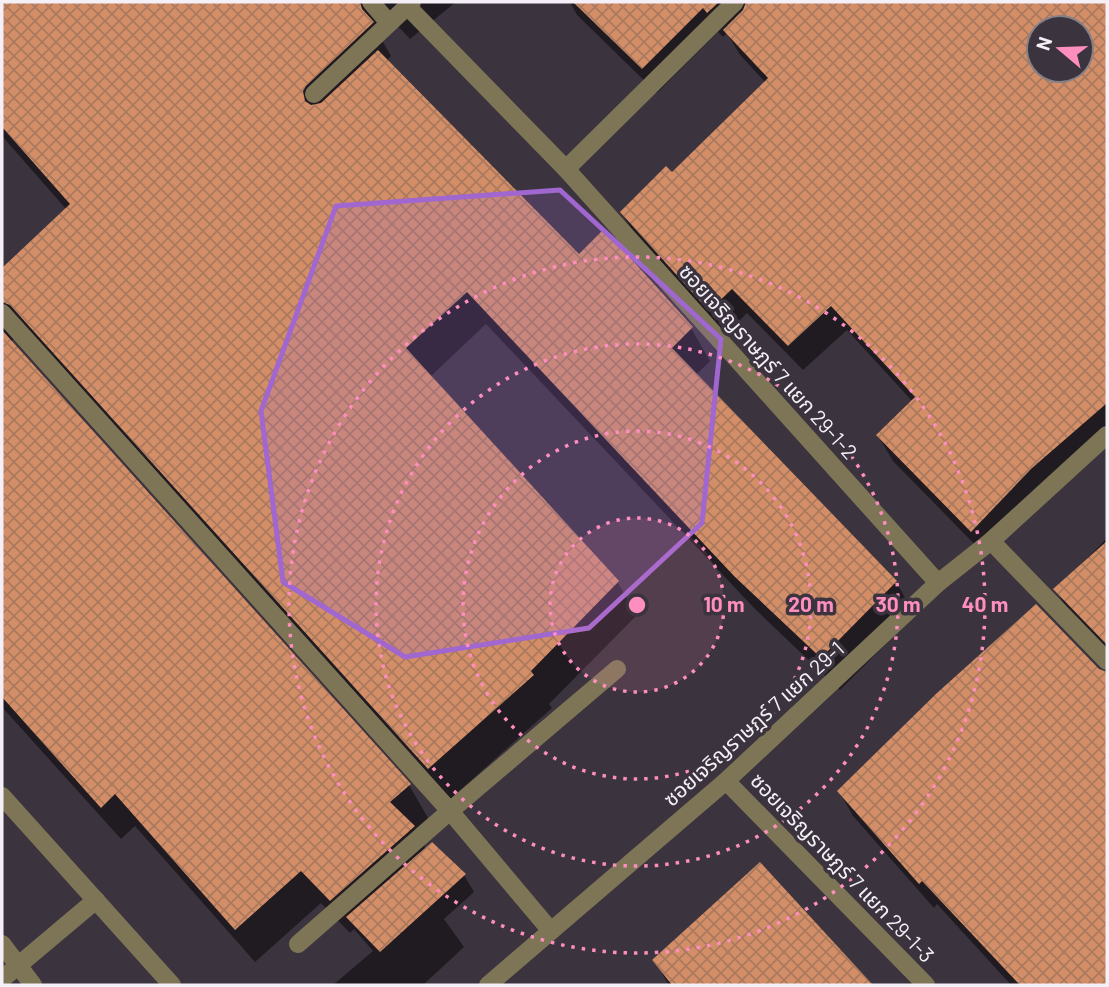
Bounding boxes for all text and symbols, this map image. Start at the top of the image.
north arrow [1025,14,1095,84]
text: N [1031,34,1056,53]
street label: ซอยเจริญราษฎร์ 7 แยก 29-1-2 [675,258,863,464]
text: 10 m [703,591,745,616]
text: 20 m [788,591,834,616]
text: 30 m [875,591,921,616]
text: 40 m [962,591,1008,616]
centre of rings [625,593,649,617]
street label: ซอยเจริญราษฎร์ 7 แยก 29-1 [658,635,848,811]
street label: ซอยเจริญราษฎร์ 7 แยก 29-1-3 [746,767,940,967]

